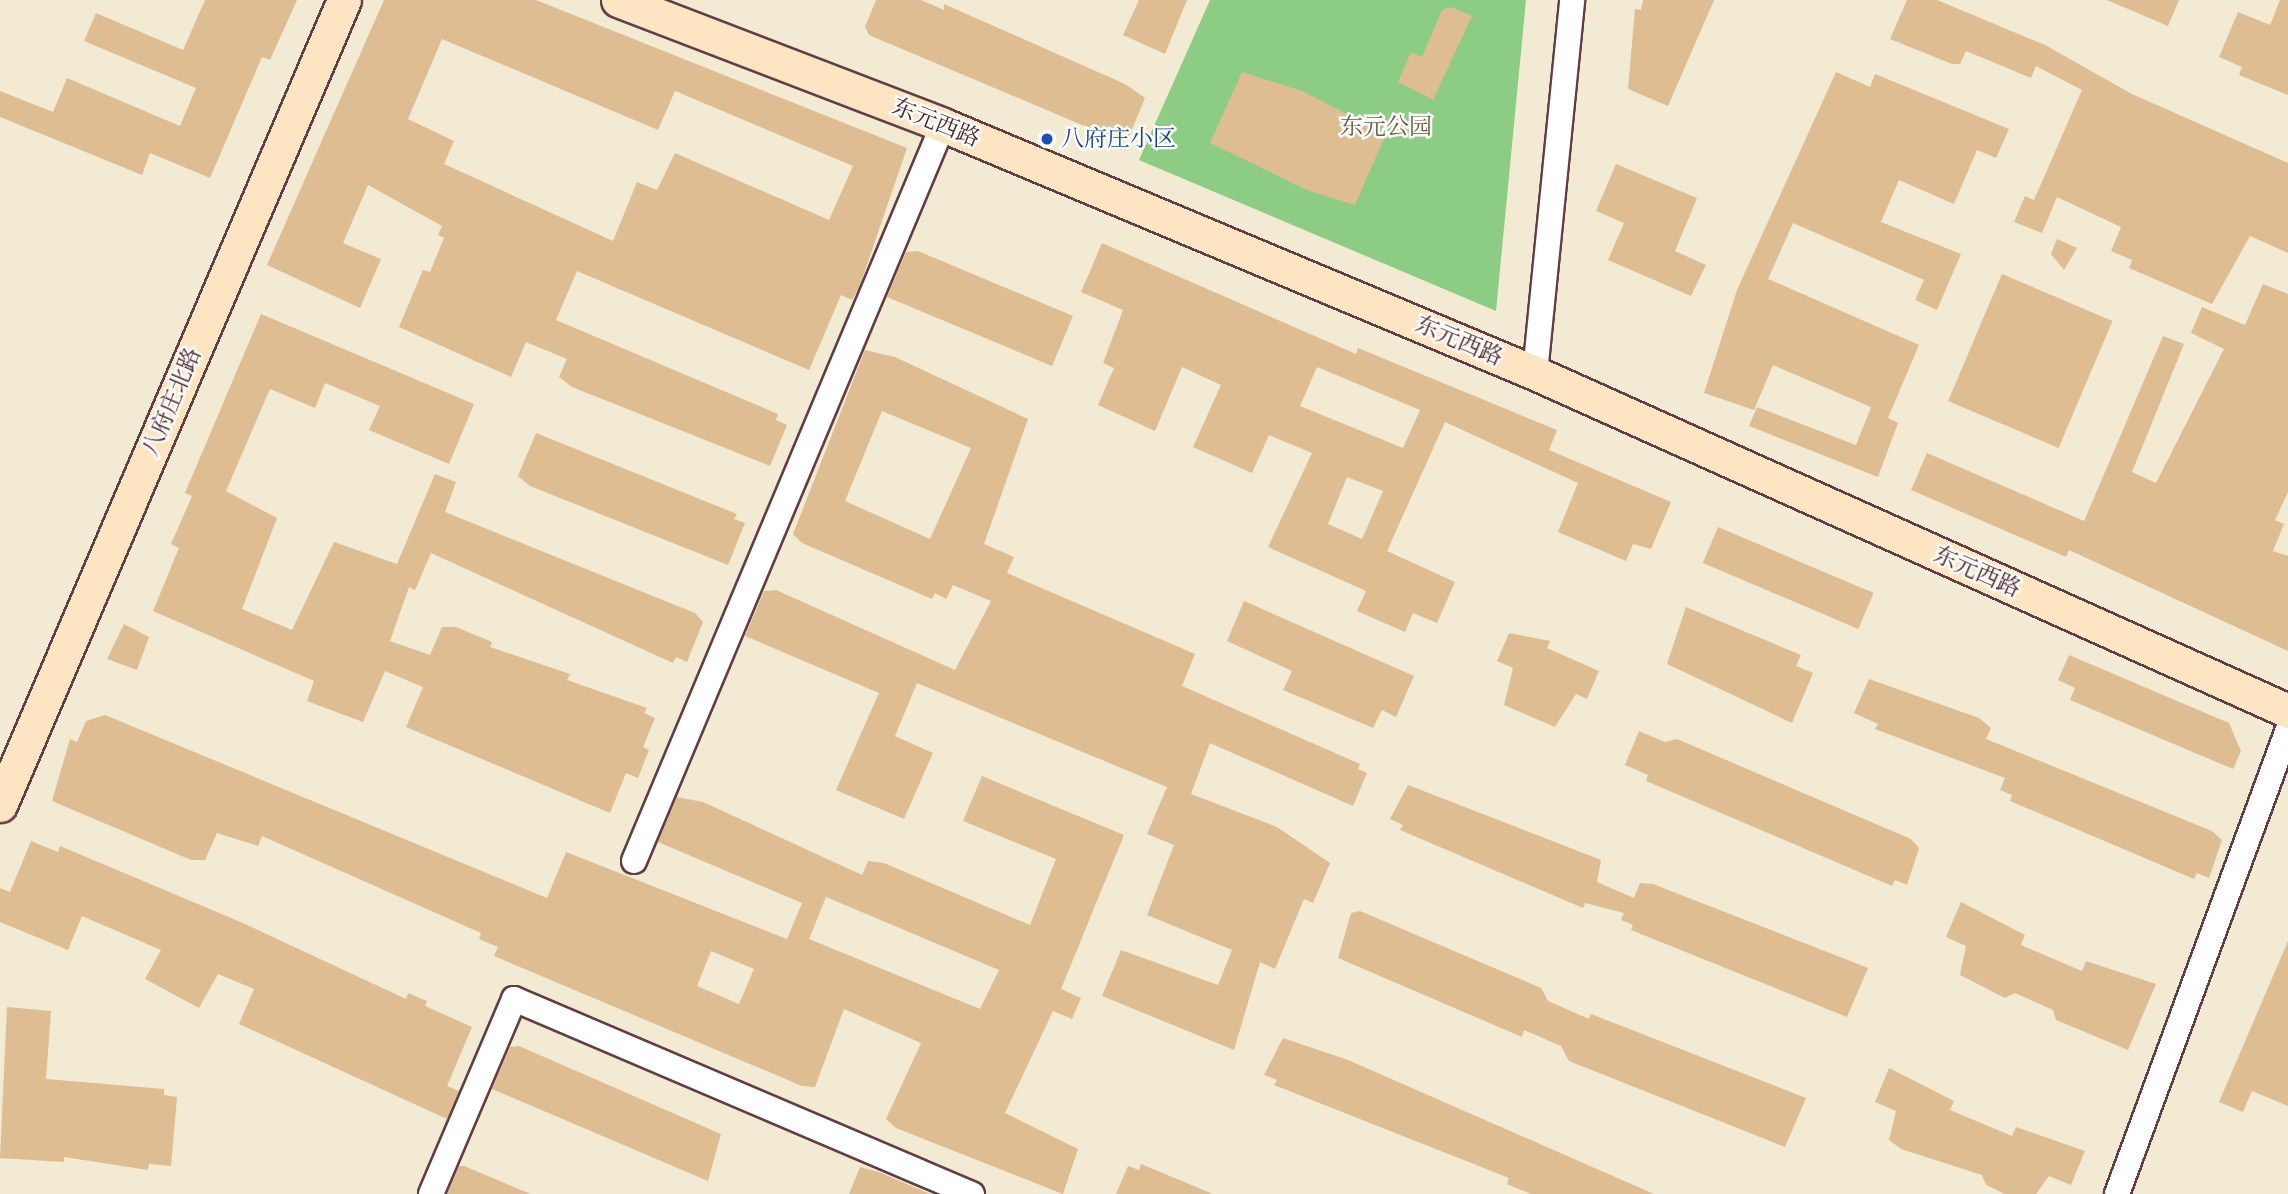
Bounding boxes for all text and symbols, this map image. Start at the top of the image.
street label: 东元西路 [888,93,984,153]
park label: 东元公园 [1340,113,1432,141]
place label: 八府庄小区 [1061,125,1176,153]
marker: 八府庄小区 [1039,131,1055,147]
street label: 东元西路 [1411,310,1507,372]
street label: 八府庄北路 [137,344,207,460]
street label: 东元西路 [1929,541,2025,603]

